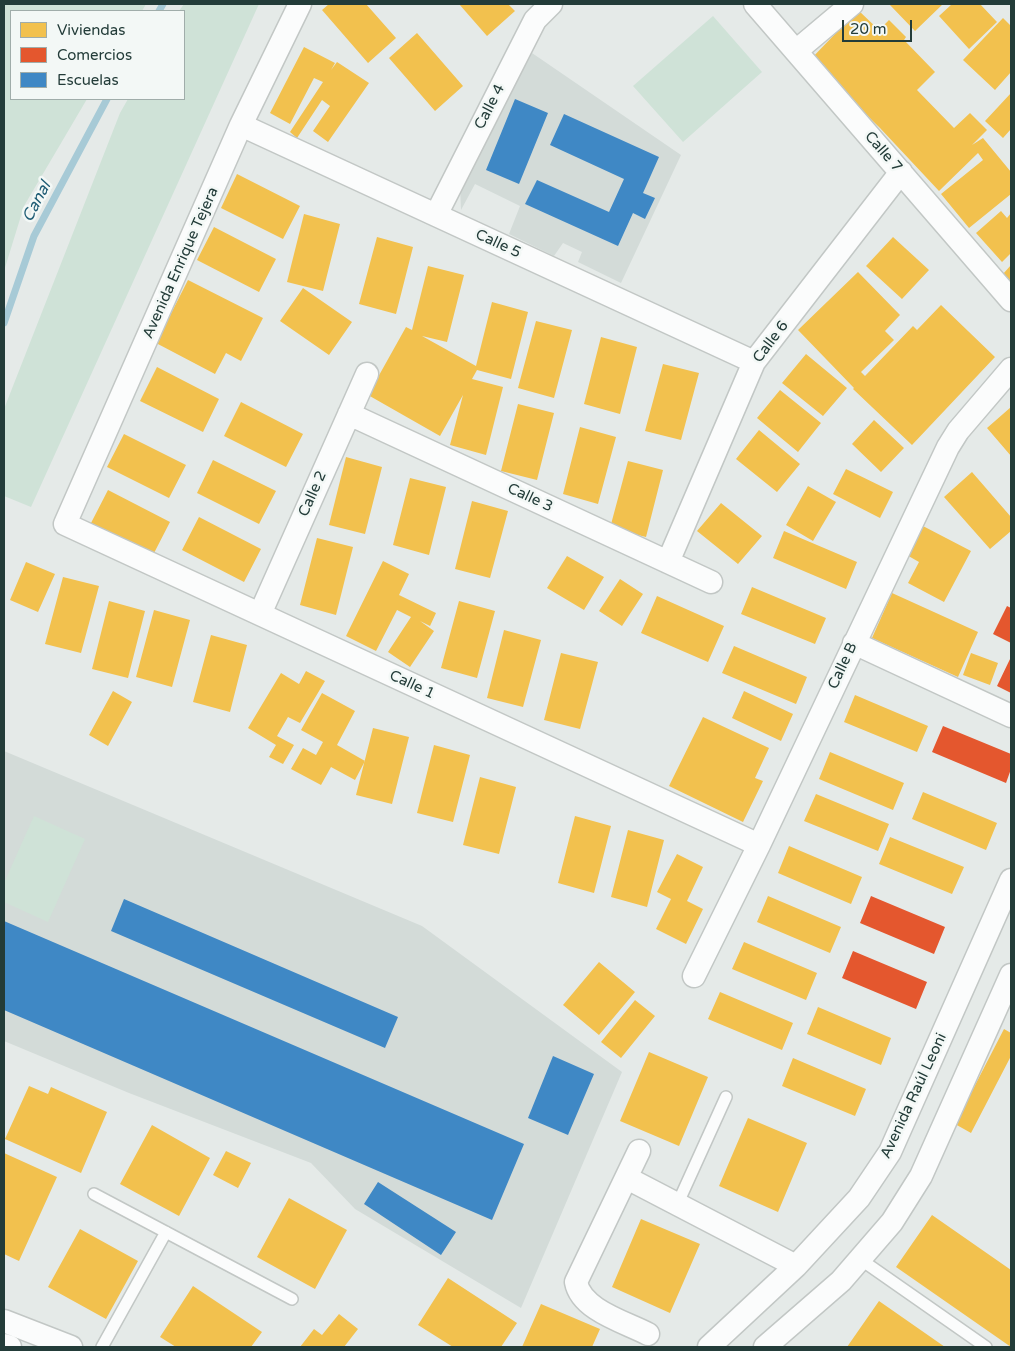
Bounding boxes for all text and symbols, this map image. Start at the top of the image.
legend [10,10,185,100]
scale bar [845,10,915,42]
text: 20 m [850,20,887,38]
text: Viviendas [57,21,125,39]
text: Comercios [57,46,132,64]
text: Escuelas [57,71,119,89]
street label: Calle 4 [471,81,509,133]
street label: Calle 7 [860,128,906,176]
water label: Canal [18,179,56,225]
street label: Avenida Enrique Tejera [139,184,223,342]
street label: Calle 5 [472,226,524,262]
street label: Calle 6 [749,317,793,367]
street label: Calle 2 [295,468,331,520]
street label: Calle 3 [504,480,556,516]
street label: Calle B [824,640,862,692]
street label: Calle 1 [386,667,438,703]
street label: Avenida Raúl Leoni [877,1030,951,1162]

